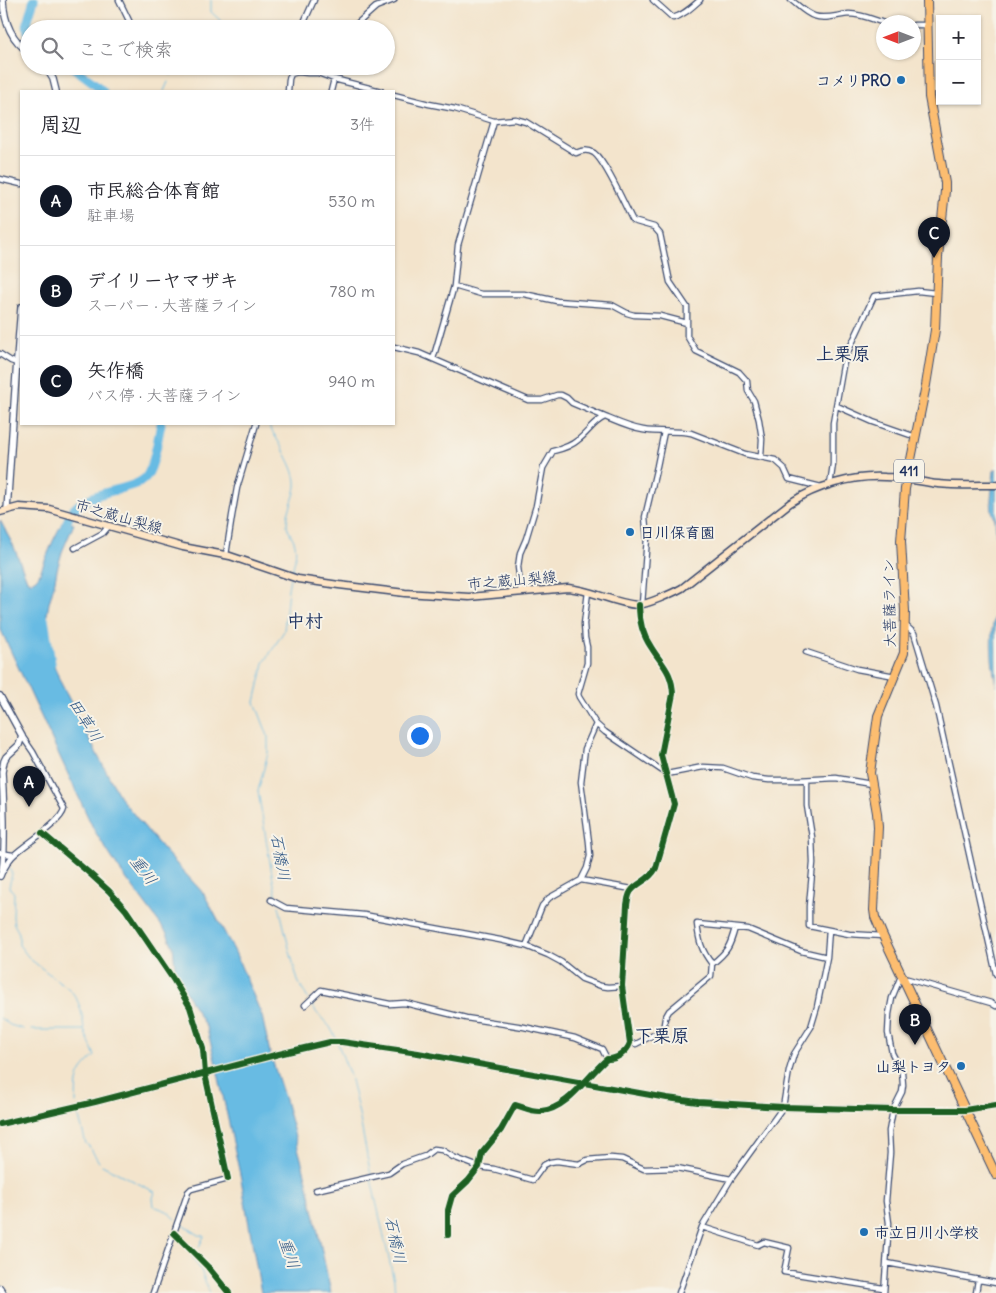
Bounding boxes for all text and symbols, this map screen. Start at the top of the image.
north arrow [876,15,921,60]
map controls [936,15,981,105]
button: + [936,15,981,60]
search box [20,20,395,75]
icon: search [38,34,66,62]
text: ここで検索 [78,37,173,61]
button: − [936,60,981,105]
place label: コメリPRO [816,71,891,90]
marker: コメリPRO [895,74,907,86]
text: 周辺 [40,111,82,138]
text: 3件 [350,114,375,134]
text: 市民総合体育館 [87,178,220,202]
text: A [51,191,61,211]
text: 530 m [328,191,375,211]
text: 駐車場 [87,205,135,225]
pin: C [918,217,950,258]
text: デイリーヤマザキ [87,268,239,292]
text: B [51,281,61,301]
text: 780 m [330,281,375,301]
text: スーパー · 大菩薩ライン [87,295,257,315]
district label: 上栗原 [816,342,870,365]
text: 矢作橋 [87,358,144,382]
text: C [51,371,61,391]
text: 940 m [328,371,375,391]
text: バス停 · 大菩薩ライン [87,385,242,405]
road number: 411 [894,460,924,482]
street label: 市之蔵山梨線 [73,494,165,538]
place label: 日川保育園 [640,523,715,542]
marker: 日川保育園 [624,526,636,538]
street label: 大菩薩ライン [879,558,899,648]
street label: 市之蔵山梨線 [466,567,558,593]
district label: 中村 [287,609,323,632]
water label: 田草川 [65,694,107,746]
your location [407,723,433,749]
pin: A [13,766,45,807]
water label: 石橋川 [267,832,295,882]
water label: 重川 [126,851,162,889]
pin: B [899,1004,931,1045]
district label: 下栗原 [635,1024,689,1047]
place label: 山梨トヨタ [876,1057,951,1076]
marker: 山梨トヨタ [955,1060,967,1072]
water label: 石橋川 [381,1214,411,1266]
place label: 市立日川小学校 [874,1223,979,1242]
marker: 市立日川小学校 [858,1226,870,1238]
water label: 重川 [276,1235,304,1271]

